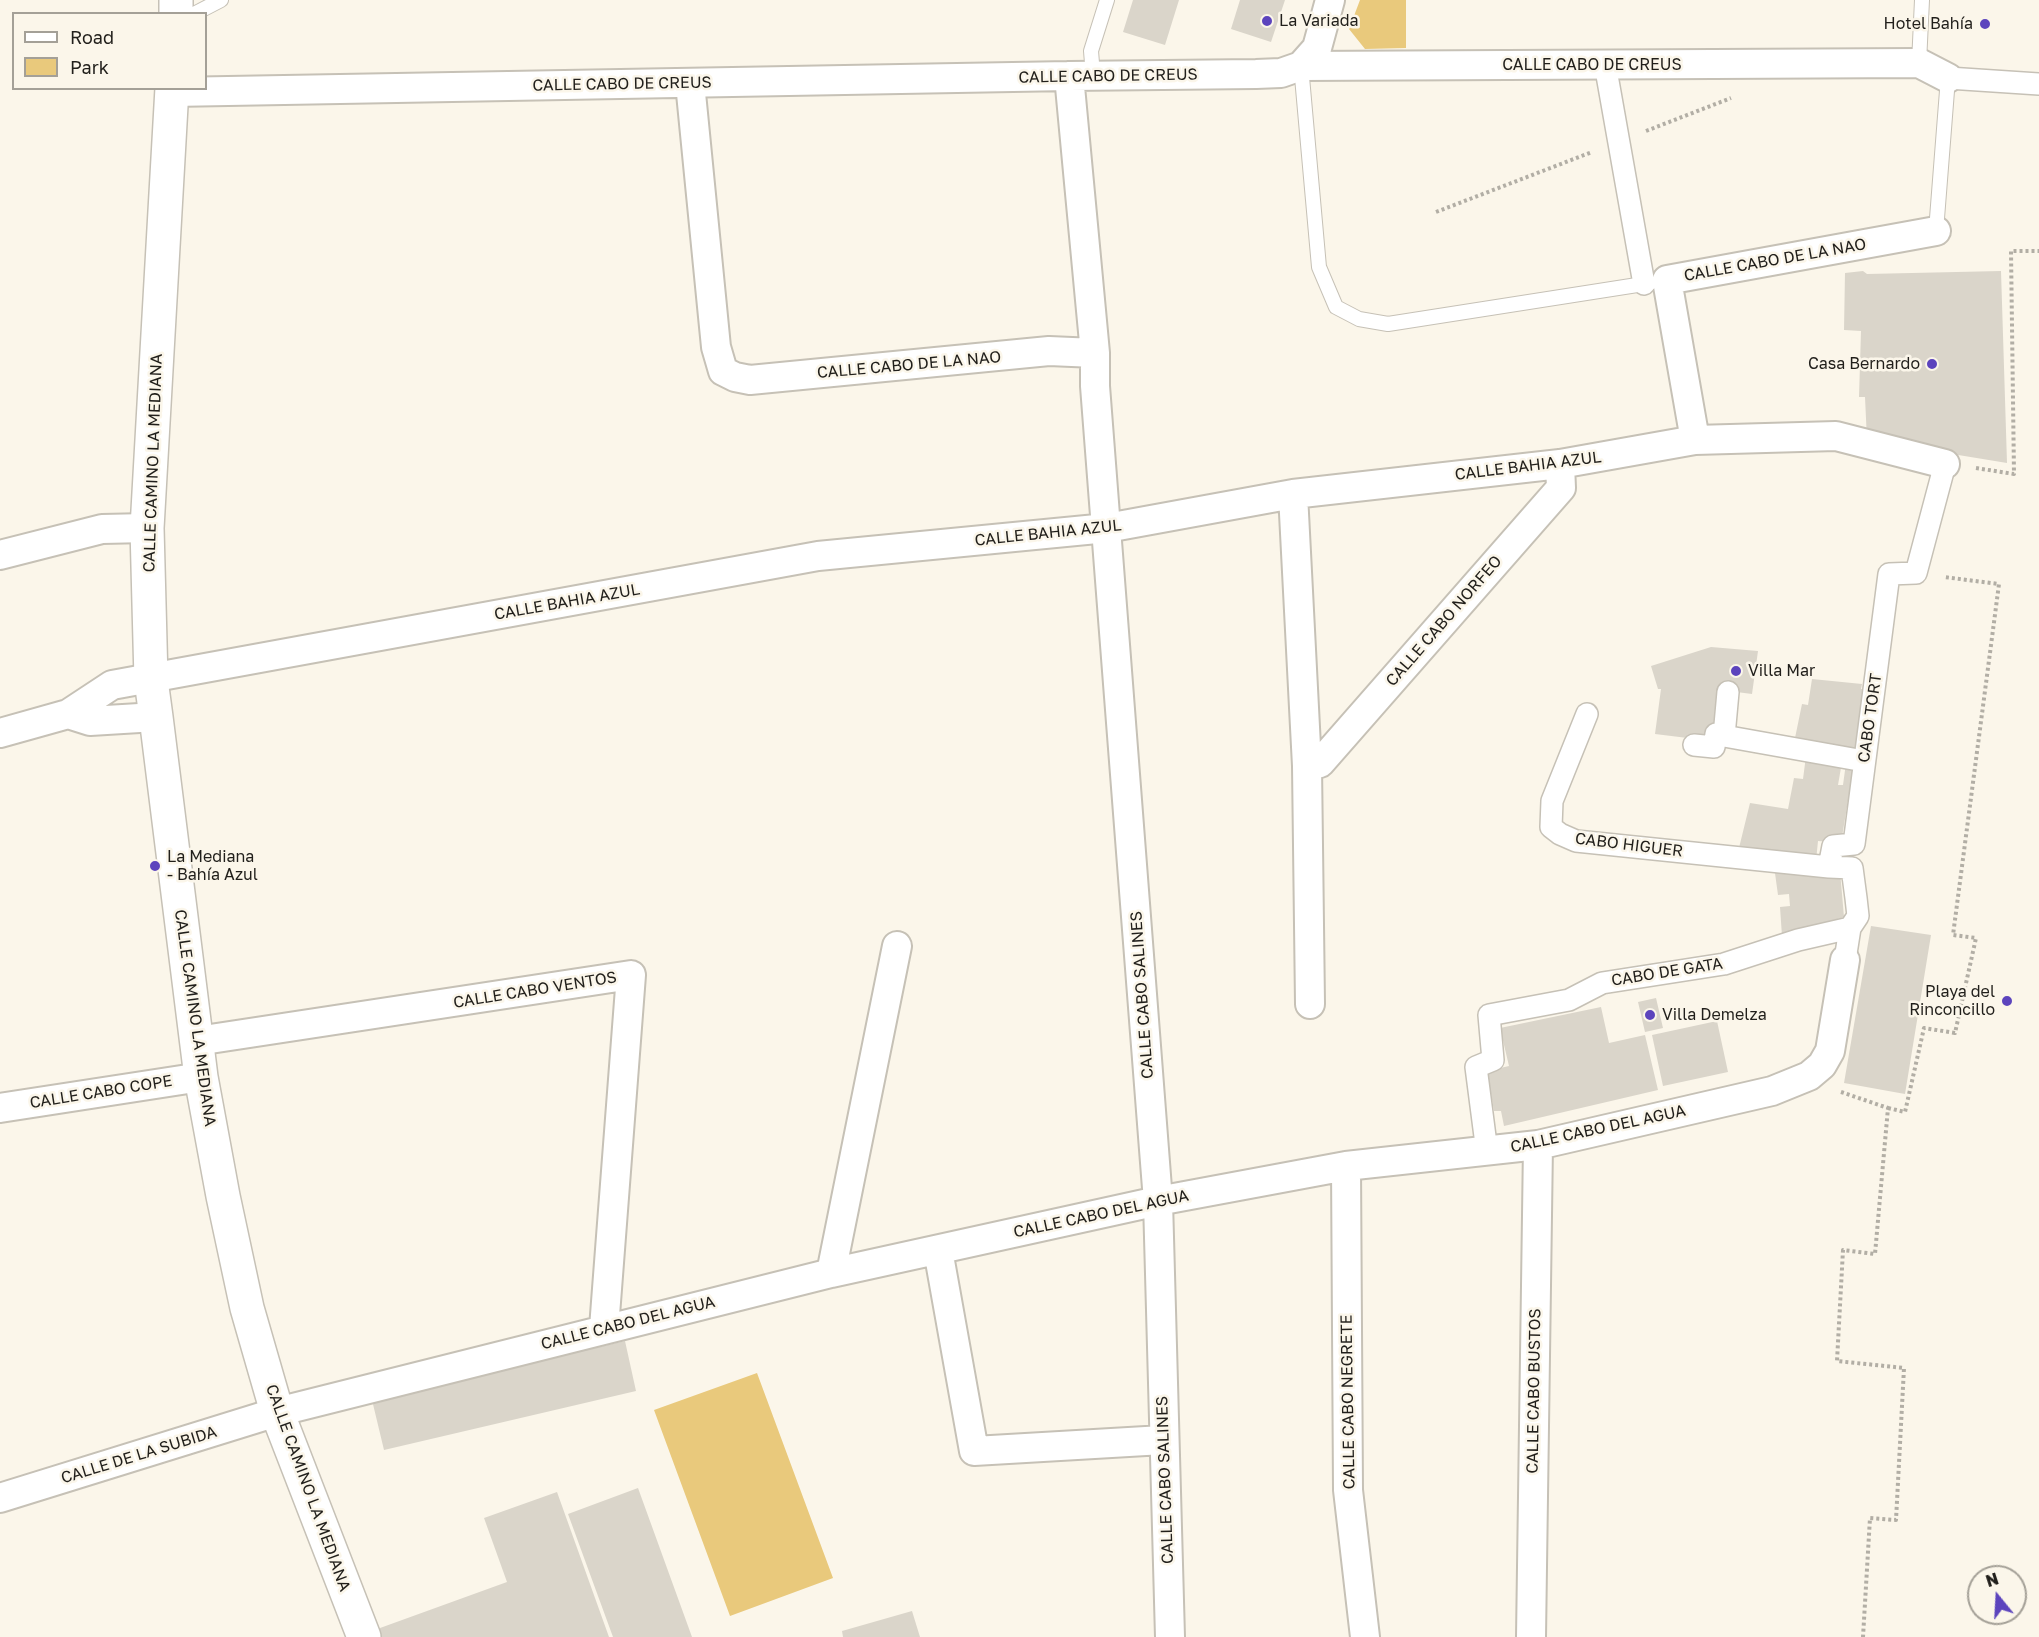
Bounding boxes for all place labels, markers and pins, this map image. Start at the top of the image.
place label: La Variada [1279,11,1359,31]
marker: La Variada [1260,14,1274,28]
place label: Hotel Bahía [1884,14,1973,34]
marker: Hotel Bahía [1978,17,1992,31]
place label: Casa Bernardo [1808,354,1920,374]
marker: Casa Bernardo [1925,357,1939,371]
place label: Villa Mar [1748,661,1815,681]
marker: Villa Mar [1729,664,1743,678]
place label: La Mediana - Bahía Azul [167,847,258,885]
marker: La Mediana - Bahía Azul [148,859,162,873]
place label: Playa del Rinconcillo [1909,982,1995,1020]
marker: Playa del Rinconcillo [2000,994,2014,1008]
place label: Villa Demelza [1662,1005,1767,1025]
marker: Villa Demelza [1643,1008,1657,1022]

